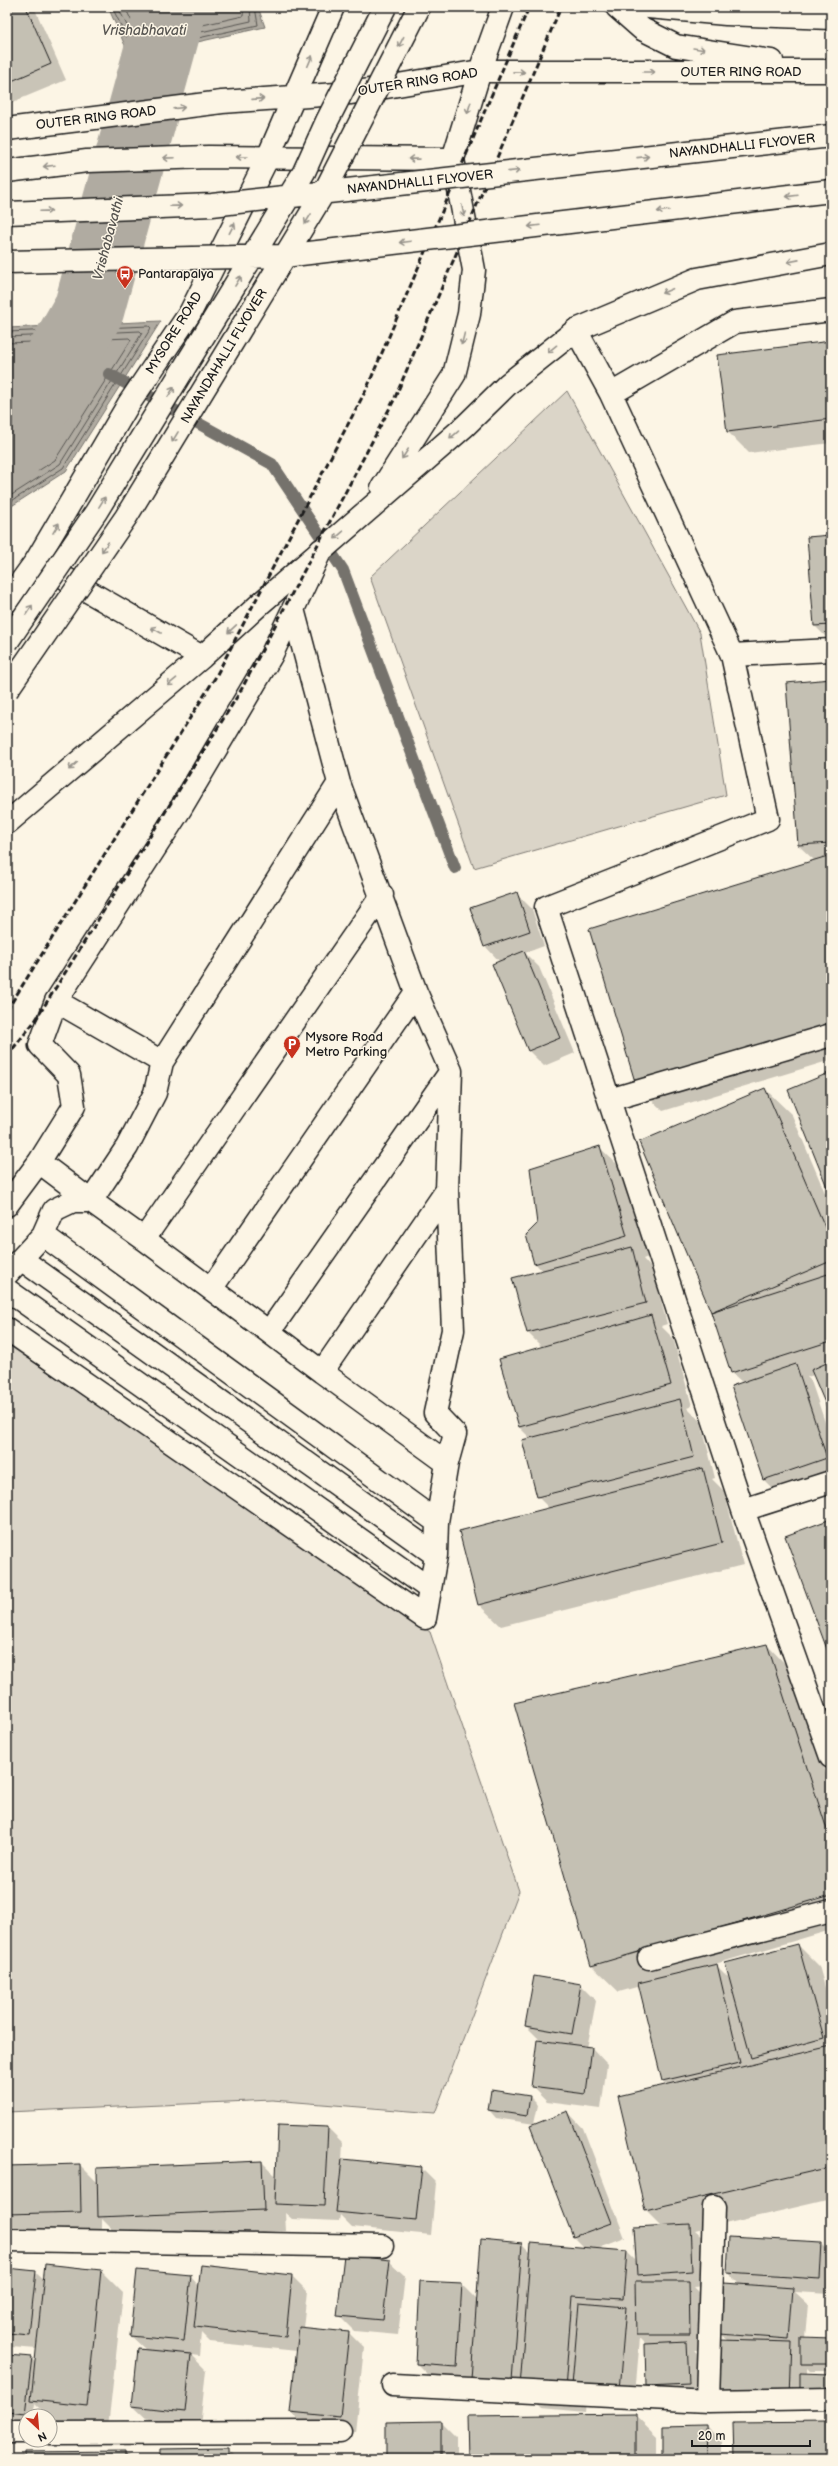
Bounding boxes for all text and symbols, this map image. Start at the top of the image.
water label: Vrishabhavati [102,22,187,39]
one-way arrow [397,36,404,48]
one-way arrow [692,45,705,53]
one-way arrow [307,55,314,67]
street label: OUTER RING ROAD [680,64,802,80]
street label: OUTER RING ROAD [357,65,479,99]
one-way arrow [512,68,525,75]
one-way arrow [642,68,655,76]
one-way arrow [251,96,264,103]
one-way arrow [465,102,472,115]
street label: OUTER RING ROAD [35,103,157,133]
one-way arrow [172,104,185,111]
street label: NAYANDHALLI FLYOVER [668,130,816,162]
one-way arrow [236,153,249,161]
one-way arrow [636,153,649,161]
one-way arrow [163,154,176,162]
one-way arrow [408,155,421,162]
one-way arrow [43,162,56,169]
street label: NAYANDHALLI FLYOVER [346,166,494,198]
one-way arrow [507,168,520,175]
one-way arrow [786,192,799,199]
water label: Vrishabavathi [89,195,127,282]
one-way arrow [169,203,182,210]
one-way arrow [459,204,467,217]
one-way arrow [657,207,670,215]
one-way arrow [39,208,52,215]
one-way arrow [304,213,312,224]
one-way arrow [528,222,541,230]
one-way arrow [229,223,236,235]
one-way arrow [399,238,412,245]
one-way arrow [787,257,800,265]
bus stop icon: Pantarapalya [115,264,135,289]
place label: Pantarapalya [138,266,214,282]
one-way arrow [235,275,243,287]
street label: NAYANDAHALLI FLYOVER [177,286,271,426]
one-way arrow [661,288,673,296]
street label: MYSORE ROAD [142,289,206,377]
one-way arrow [459,332,466,345]
one-way arrow [546,345,557,354]
one-way arrow [166,386,175,397]
one-way arrow [170,431,178,443]
one-way arrow [449,431,459,440]
one-way arrow [400,448,409,459]
one-way arrow [98,497,106,508]
one-way arrow [52,522,60,534]
one-way arrow [334,530,345,539]
one-way arrow [101,541,109,552]
one-way arrow [25,604,33,615]
one-way arrow [227,625,237,634]
one-way arrow [150,626,162,634]
one-way arrow [167,677,178,686]
one-way arrow [69,761,79,770]
place label: Mysore Road Metro Parking [305,1029,387,1060]
parking icon: Mysore Road Metro Parking [282,1034,302,1059]
north arrow [18,2408,58,2448]
scale bar [692,2422,810,2448]
text: N [36,2429,49,2444]
text: 20 m [698,2429,725,2444]

